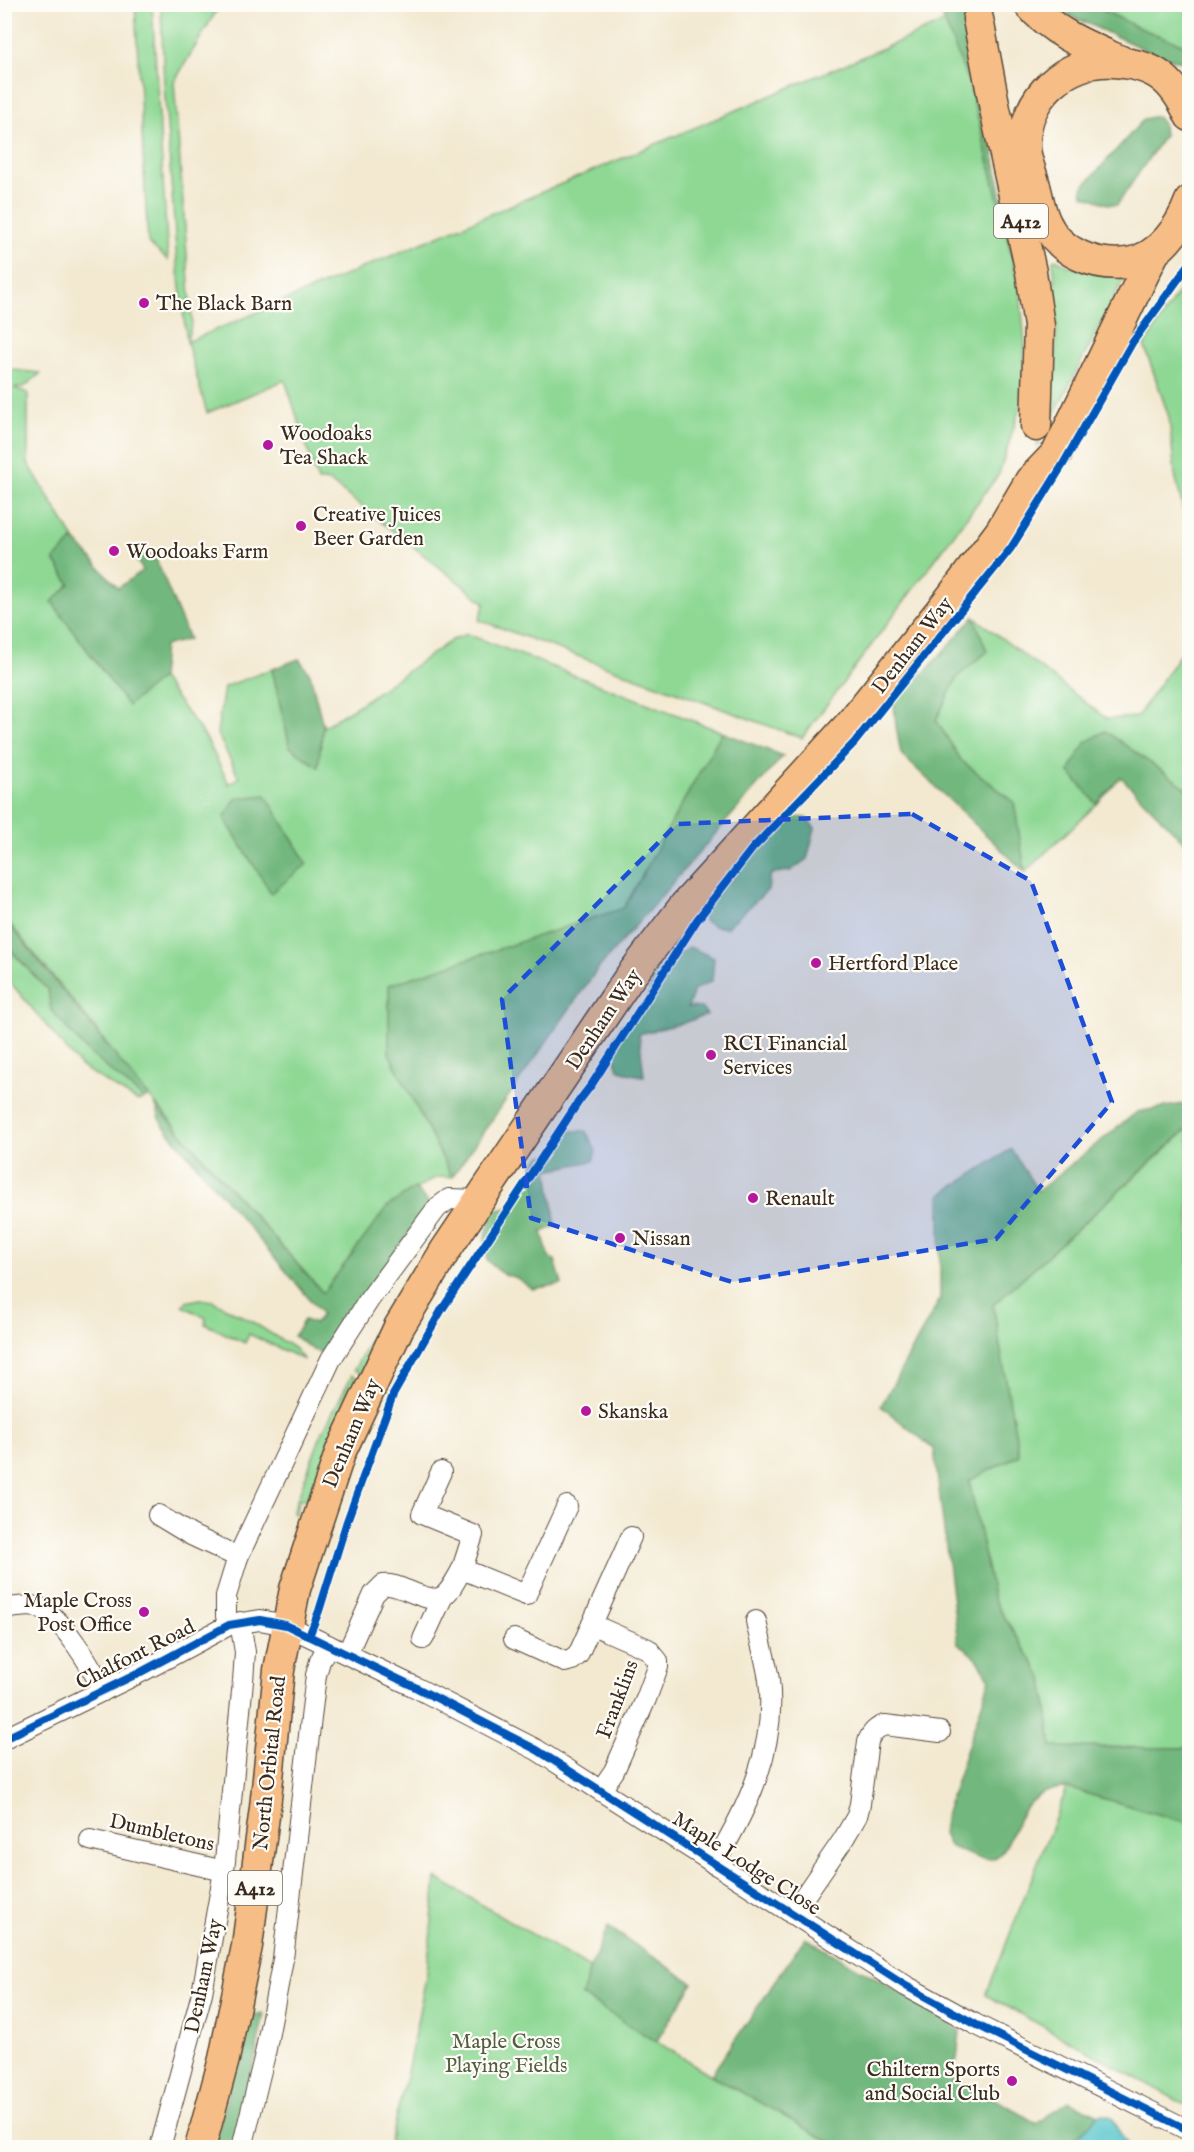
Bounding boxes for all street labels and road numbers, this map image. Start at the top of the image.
road number: A412 [994,204,1048,238]
street label: Denham Way [867,591,960,700]
street label: Denham Way [560,963,648,1076]
street label: Denham Way [317,1374,388,1493]
street label: Chalfont Road [72,1613,200,1697]
street label: Franklins [591,1656,646,1743]
street label: North Orbital Road [248,1674,293,1852]
street label: Maple Lodge Close [667,1806,826,1923]
street label: Dumbletons [106,1808,217,1859]
road number: A412 [228,1871,282,1905]
street label: Denham Way [179,1916,230,2036]

